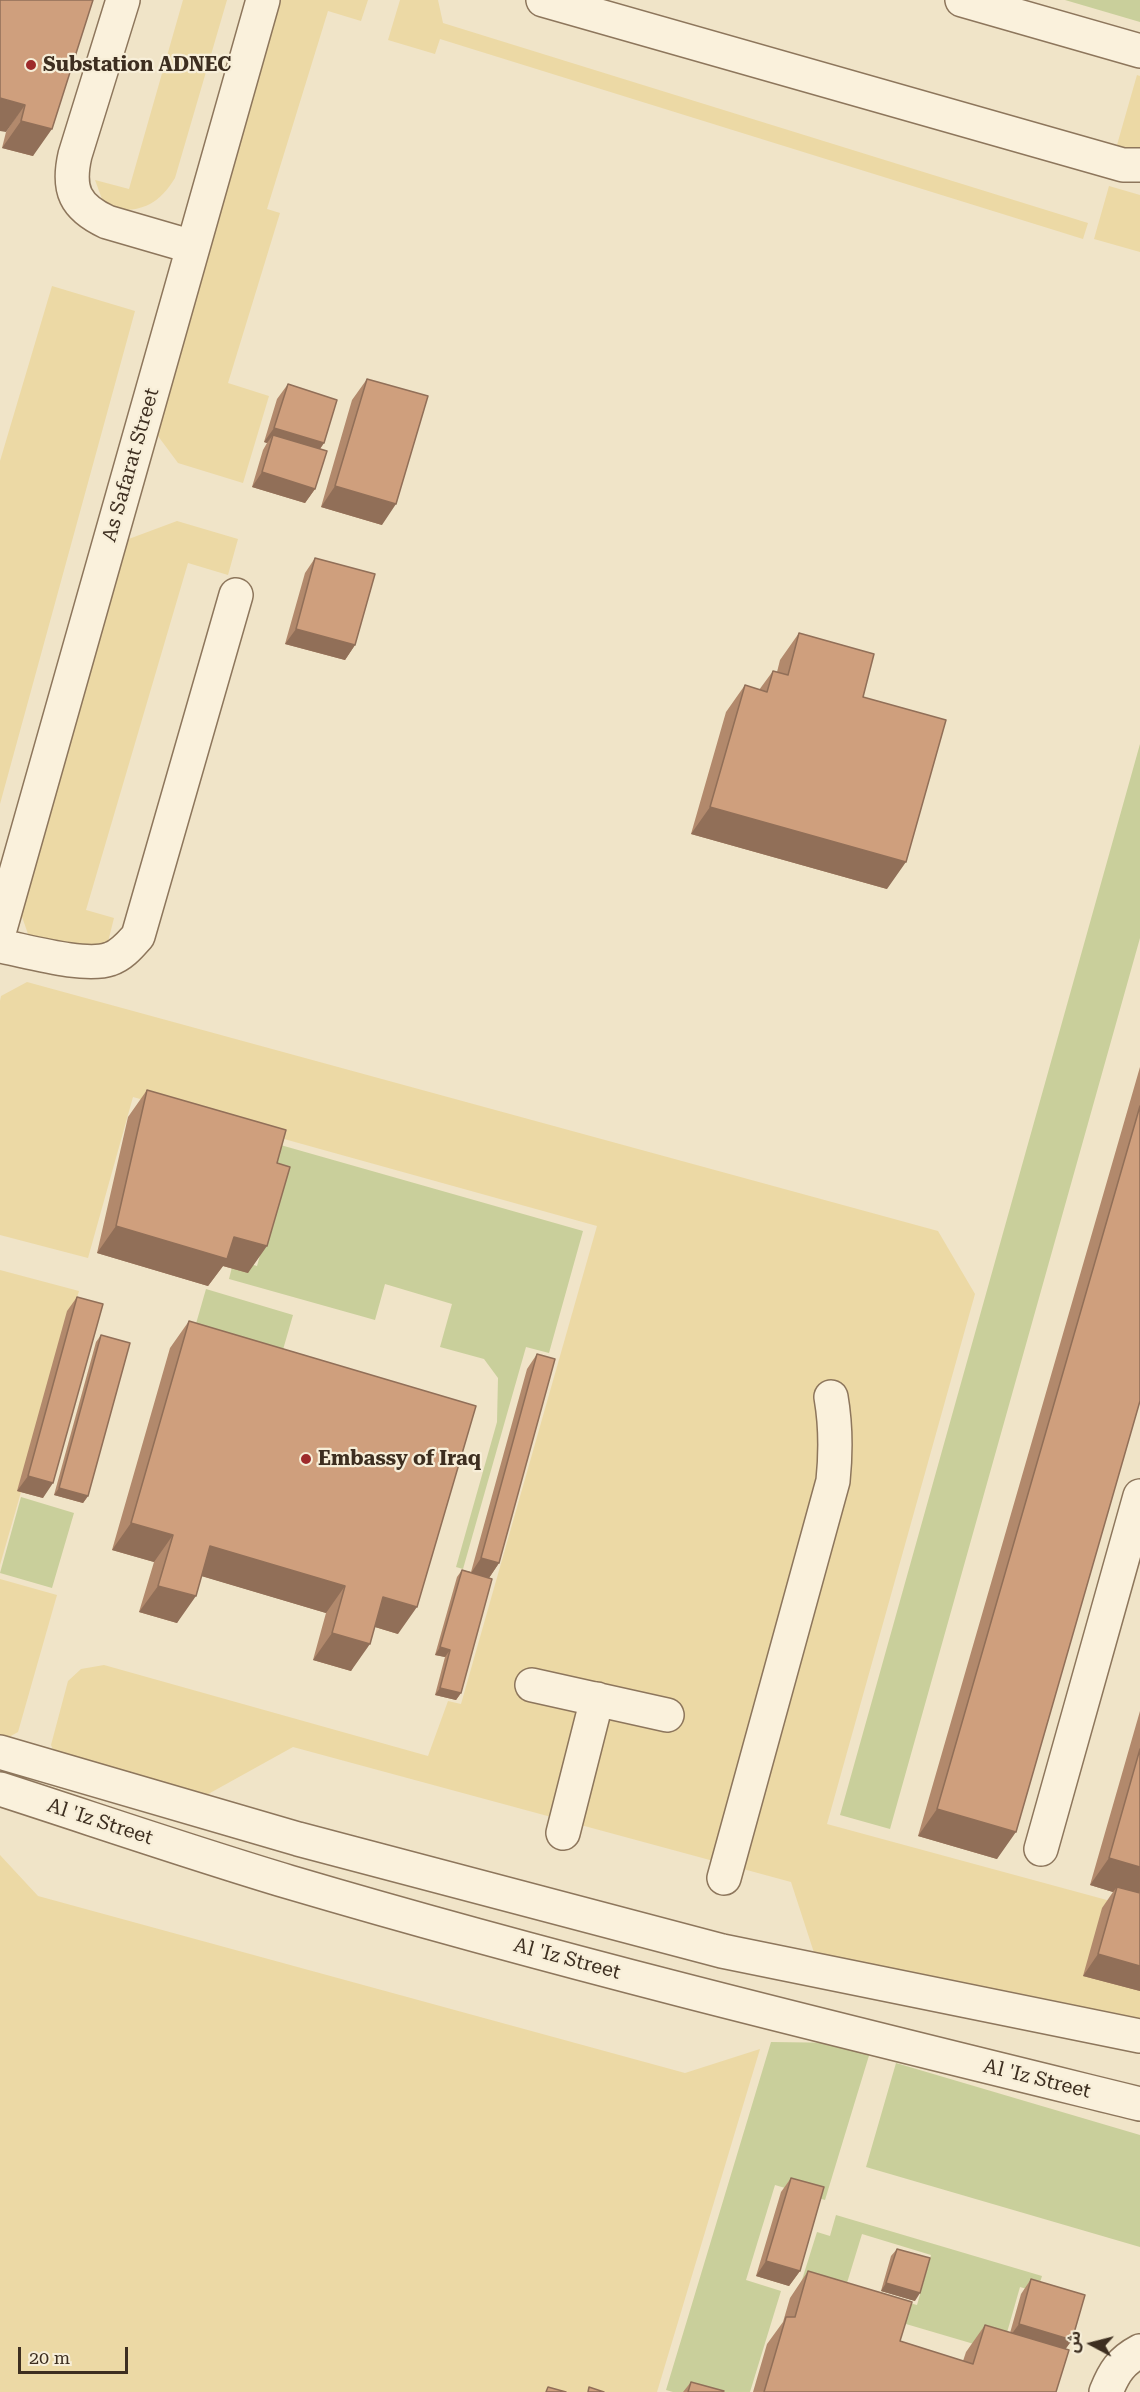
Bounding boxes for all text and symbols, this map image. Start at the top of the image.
place label: Substation ADNEC [43,53,231,77]
marker: Substation ADNEC [24,58,38,72]
street label: As Safarat Street [98,385,164,545]
place label: Embassy of Iraq [318,1447,481,1471]
marker: Embassy of Iraq [299,1452,313,1466]
street label: Al 'Iz Street [44,1794,156,1850]
street label: Al 'Iz Street [511,1933,623,1985]
street label: Al 'Iz Street [981,2054,1093,2104]
north arrow [1062,2314,1122,2374]
text: ش [1063,2330,1084,2354]
scale bar [21,2335,130,2373]
text: 20 m [29,2347,70,2368]

